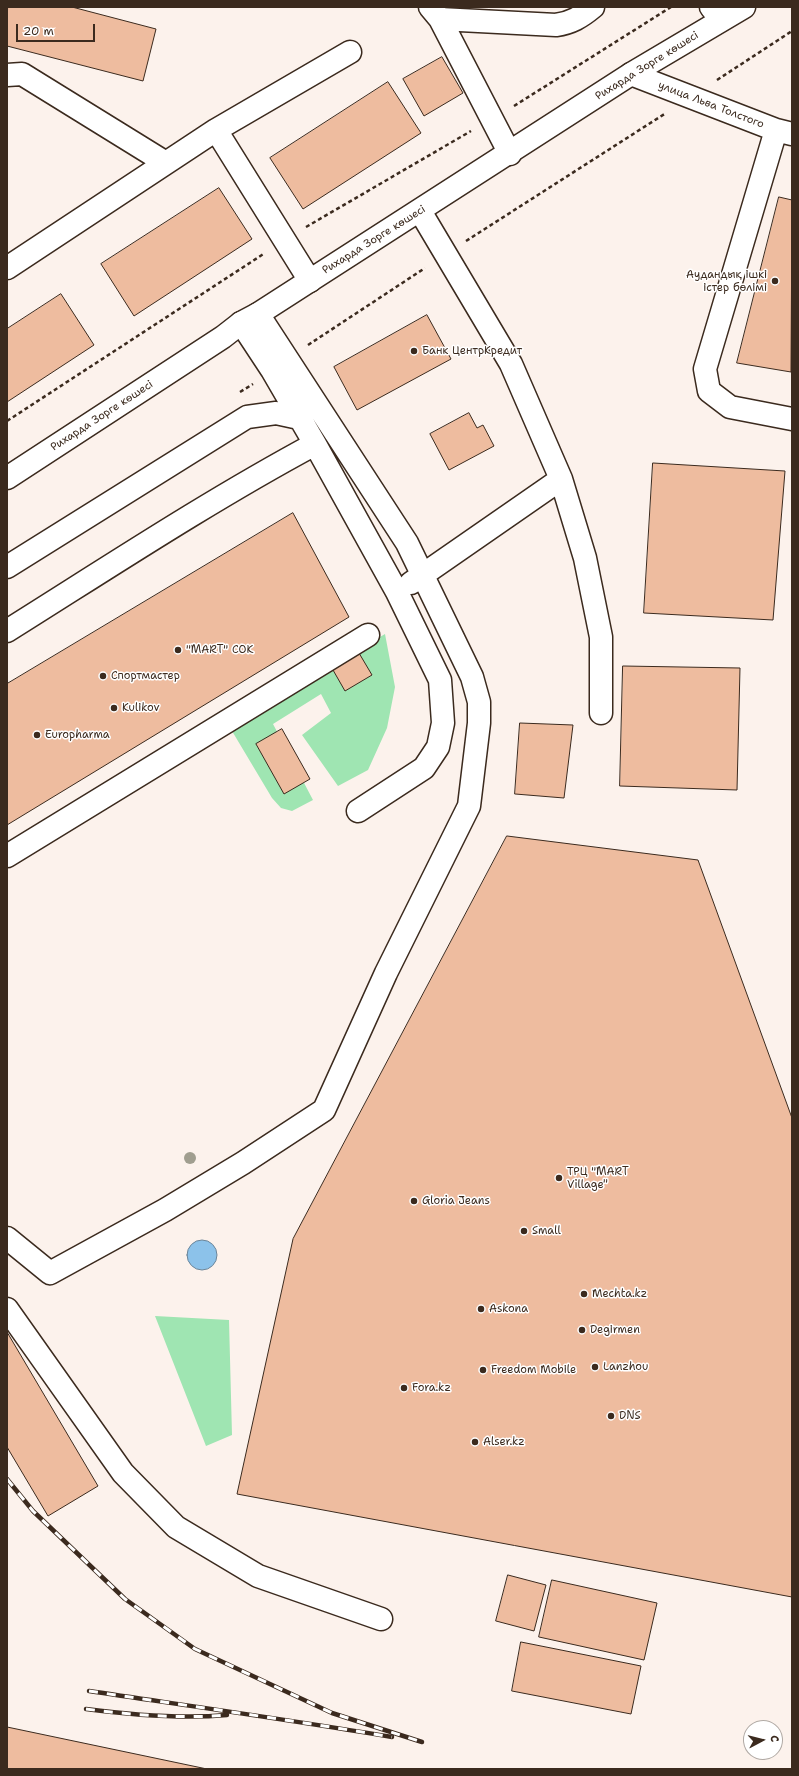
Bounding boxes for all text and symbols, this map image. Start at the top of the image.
scale bar [18,16,97,42]
text: 20 m [23,23,54,39]
street label: Рихарда Зорге көшесі [593,29,701,103]
street label: улица Льва Толстого [656,79,766,131]
street label: Рихарда Зорге көшесі [320,203,428,277]
place label: Аудандық ішкі істер бөлімі [686,268,767,294]
marker: Аудандық ішкі істер бөлімі [770,276,780,286]
place label: Банк ЦентрКредит [422,344,522,358]
marker: Банк ЦентрКредит [409,346,419,356]
street label: Рихарда Зорге көшесі [48,378,156,454]
place label: "MART" СОК [186,643,254,657]
marker: "MART" СОК [173,645,183,655]
place label: Спортмастер [111,669,180,683]
marker: Спортмастер [98,671,108,681]
place label: Kulikov [122,701,159,715]
marker: Kulikov [109,703,119,713]
place label: Europharma [45,728,110,742]
marker: Europharma [32,730,42,740]
place label: ТРЦ "MART Village" [567,1165,629,1191]
marker: ТРЦ "MART Village" [554,1173,564,1183]
place label: Gloria Jeans [422,1194,490,1208]
marker: Gloria Jeans [409,1196,419,1206]
place label: Small [532,1224,561,1238]
marker: Small [519,1226,529,1236]
place label: Mechta.kz [592,1287,647,1301]
marker: Mechta.kz [579,1289,589,1299]
place label: Askona [489,1302,528,1316]
marker: Askona [476,1304,486,1314]
place label: Degirmen [590,1323,640,1337]
marker: Degirmen [577,1325,587,1335]
place label: Lanzhou [603,1360,648,1374]
marker: Lanzhou [590,1362,600,1372]
place label: Freedom Mobile [491,1363,576,1377]
marker: Freedom Mobile [478,1365,488,1375]
place label: Fora.kz [412,1381,451,1395]
marker: Fora.kz [399,1383,409,1393]
place label: DNS [619,1409,641,1423]
marker: DNS [606,1411,616,1421]
place label: Alser.kz [483,1435,525,1449]
marker: Alser.kz [470,1437,480,1447]
north arrow [743,1720,783,1760]
text: С [767,1734,782,1743]

